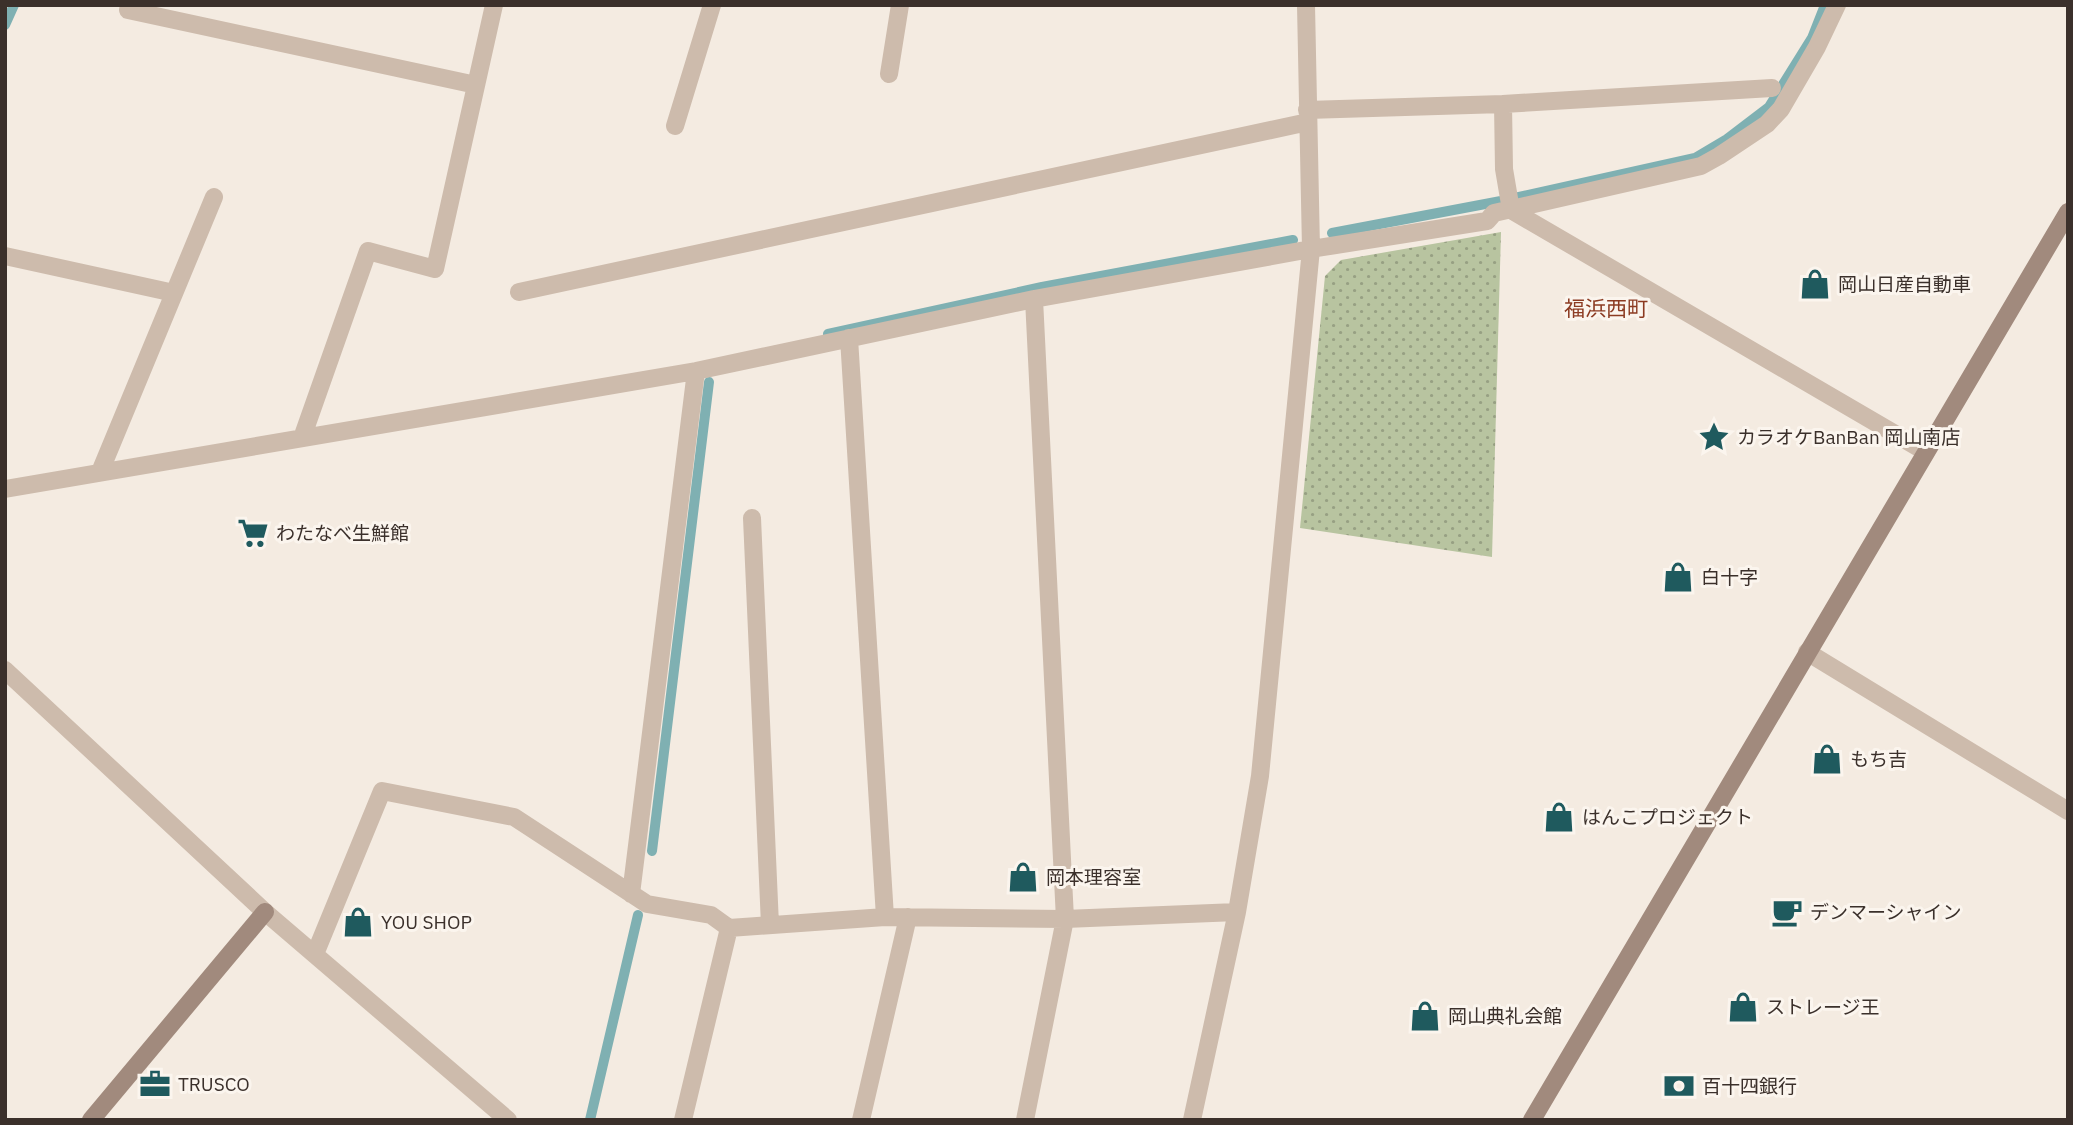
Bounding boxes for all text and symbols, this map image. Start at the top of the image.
shop icon: 岡山日産自動車 [1798,267,1832,301]
place label: 岡山日産自動車 [1838,272,1971,296]
district label: 福浜西町 [1564,294,1648,322]
place icon: カラオケBanBan 岡山南店 [1697,420,1731,454]
place label: カラオケBanBan 岡山南店 [1737,425,1960,449]
supermarket icon: わたなべ生鮮館 [236,516,270,550]
place label: わたなべ生鮮館 [276,521,409,545]
shop icon: 白十字 [1661,560,1695,594]
place label: 白十字 [1701,565,1758,589]
shop icon: もち吉 [1810,742,1844,776]
place label: もち吉 [1850,747,1907,771]
shop icon: はんこプロジェクト [1542,800,1576,834]
place label: はんこプロジェクト [1582,805,1753,829]
shop icon: 岡本理容室 [1006,860,1040,894]
place label: 岡本理容室 [1046,865,1141,889]
cafe icon: デンマーシャイン [1770,895,1804,929]
place label: デンマーシャイン [1810,900,1962,924]
shop icon: YOU SHOP [341,905,375,939]
place label: YOU SHOP [381,910,472,934]
shop icon: ストレージ王 [1726,990,1760,1024]
place label: ストレージ王 [1766,995,1880,1019]
shop icon: 岡山典礼会館 [1408,999,1442,1033]
place label: 岡山典礼会館 [1448,1004,1562,1028]
office icon: TRUSCO [138,1067,172,1101]
bank icon: 百十四銀行 [1662,1069,1696,1103]
place label: TRUSCO [178,1072,250,1096]
place label: 百十四銀行 [1702,1074,1797,1098]

